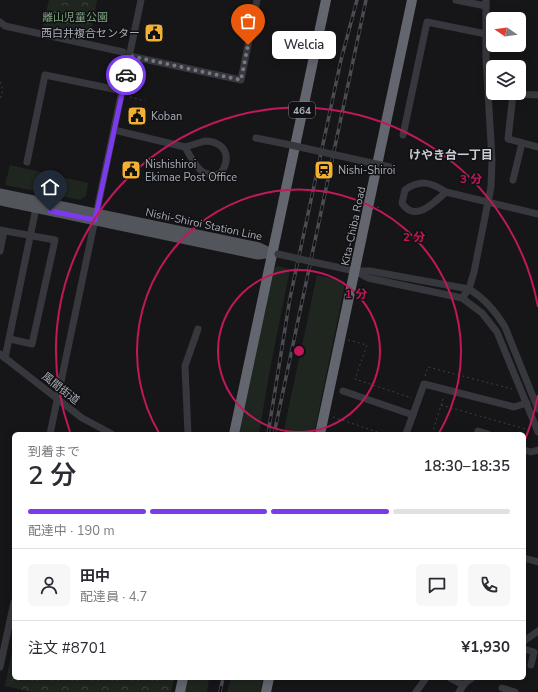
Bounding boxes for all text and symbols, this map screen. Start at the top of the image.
pin [231,4,265,45]
park label: 離山児童公園 [42,10,108,25]
icon: bag [237,10,259,32]
north arrow [486,12,526,52]
map controls [486,12,526,100]
public building icon: 西白井複合センター [143,22,165,44]
place label: 西白井複合センター [41,26,140,41]
callout: Welcia [272,31,336,59]
text: Welcia [284,36,324,54]
courier [106,55,146,95]
button: layers [486,60,526,100]
icon: car [115,64,137,86]
road number: 464 [289,102,315,118]
public building icon: Koban [126,105,148,127]
place label: Koban [151,109,182,124]
district label: けやき台一丁目 [409,147,493,163]
place label: Nishishiroi Ekimae Post Office [145,157,237,185]
public building icon: Nishishiroi Ekimae Post Office [120,159,142,181]
station icon: Nishi-Shiroi [313,159,335,181]
place label: Nishi-Shiroi [338,163,395,178]
pin [33,170,67,211]
text: 3 分 [460,171,482,187]
icon: home [39,176,61,198]
street label: Kita-Chiba Road [338,185,369,267]
street label: Nishi-Shiroi Station Line [144,205,264,244]
text: 2 分 [403,229,425,245]
text: 1 分 [345,286,367,302]
centre of rings [292,344,306,358]
street label: 風間街道 [39,369,83,408]
text: 到着まで [28,443,80,461]
text: 18:30–18:35 [423,456,510,476]
text: 2 分 [28,458,76,493]
text: 配達中 · 190 m [28,522,115,540]
button: person [28,564,70,606]
button: chat [416,564,458,606]
button: phone [468,564,510,606]
text: 田中 [80,566,110,586]
text: 配達員 · 4.7 [80,588,147,606]
text: ¥1,930 [461,637,510,657]
text: 注文 #8701 [28,638,107,658]

